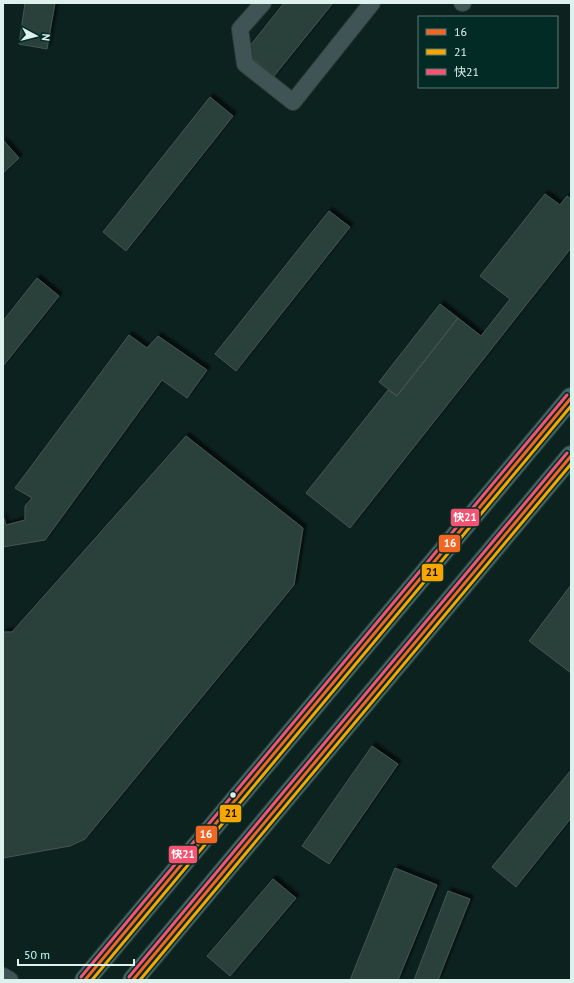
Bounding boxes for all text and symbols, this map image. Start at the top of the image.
north arrow [16,16,56,56]
legend [418,16,558,88]
text: 16 [454,24,467,39]
text: N [39,33,53,42]
text: 21 [454,44,467,59]
text: 快21 [454,64,479,79]
line badge: 快21 [450,508,480,527]
text: 快21 [453,510,477,524]
line badge: 16 [438,534,461,553]
text: 16 [444,536,456,550]
line badge: 21 [421,563,444,582]
text: 21 [426,565,438,579]
unlabelled marker [228,790,238,800]
line badge: 21 [219,804,242,823]
text: 21 [225,806,237,820]
line badge: 16 [195,825,218,844]
text: 16 [200,827,212,841]
line badge: 快21 [168,845,198,864]
text: 快21 [171,847,195,861]
scale bar [18,941,134,967]
text: 50 m [24,947,50,962]

